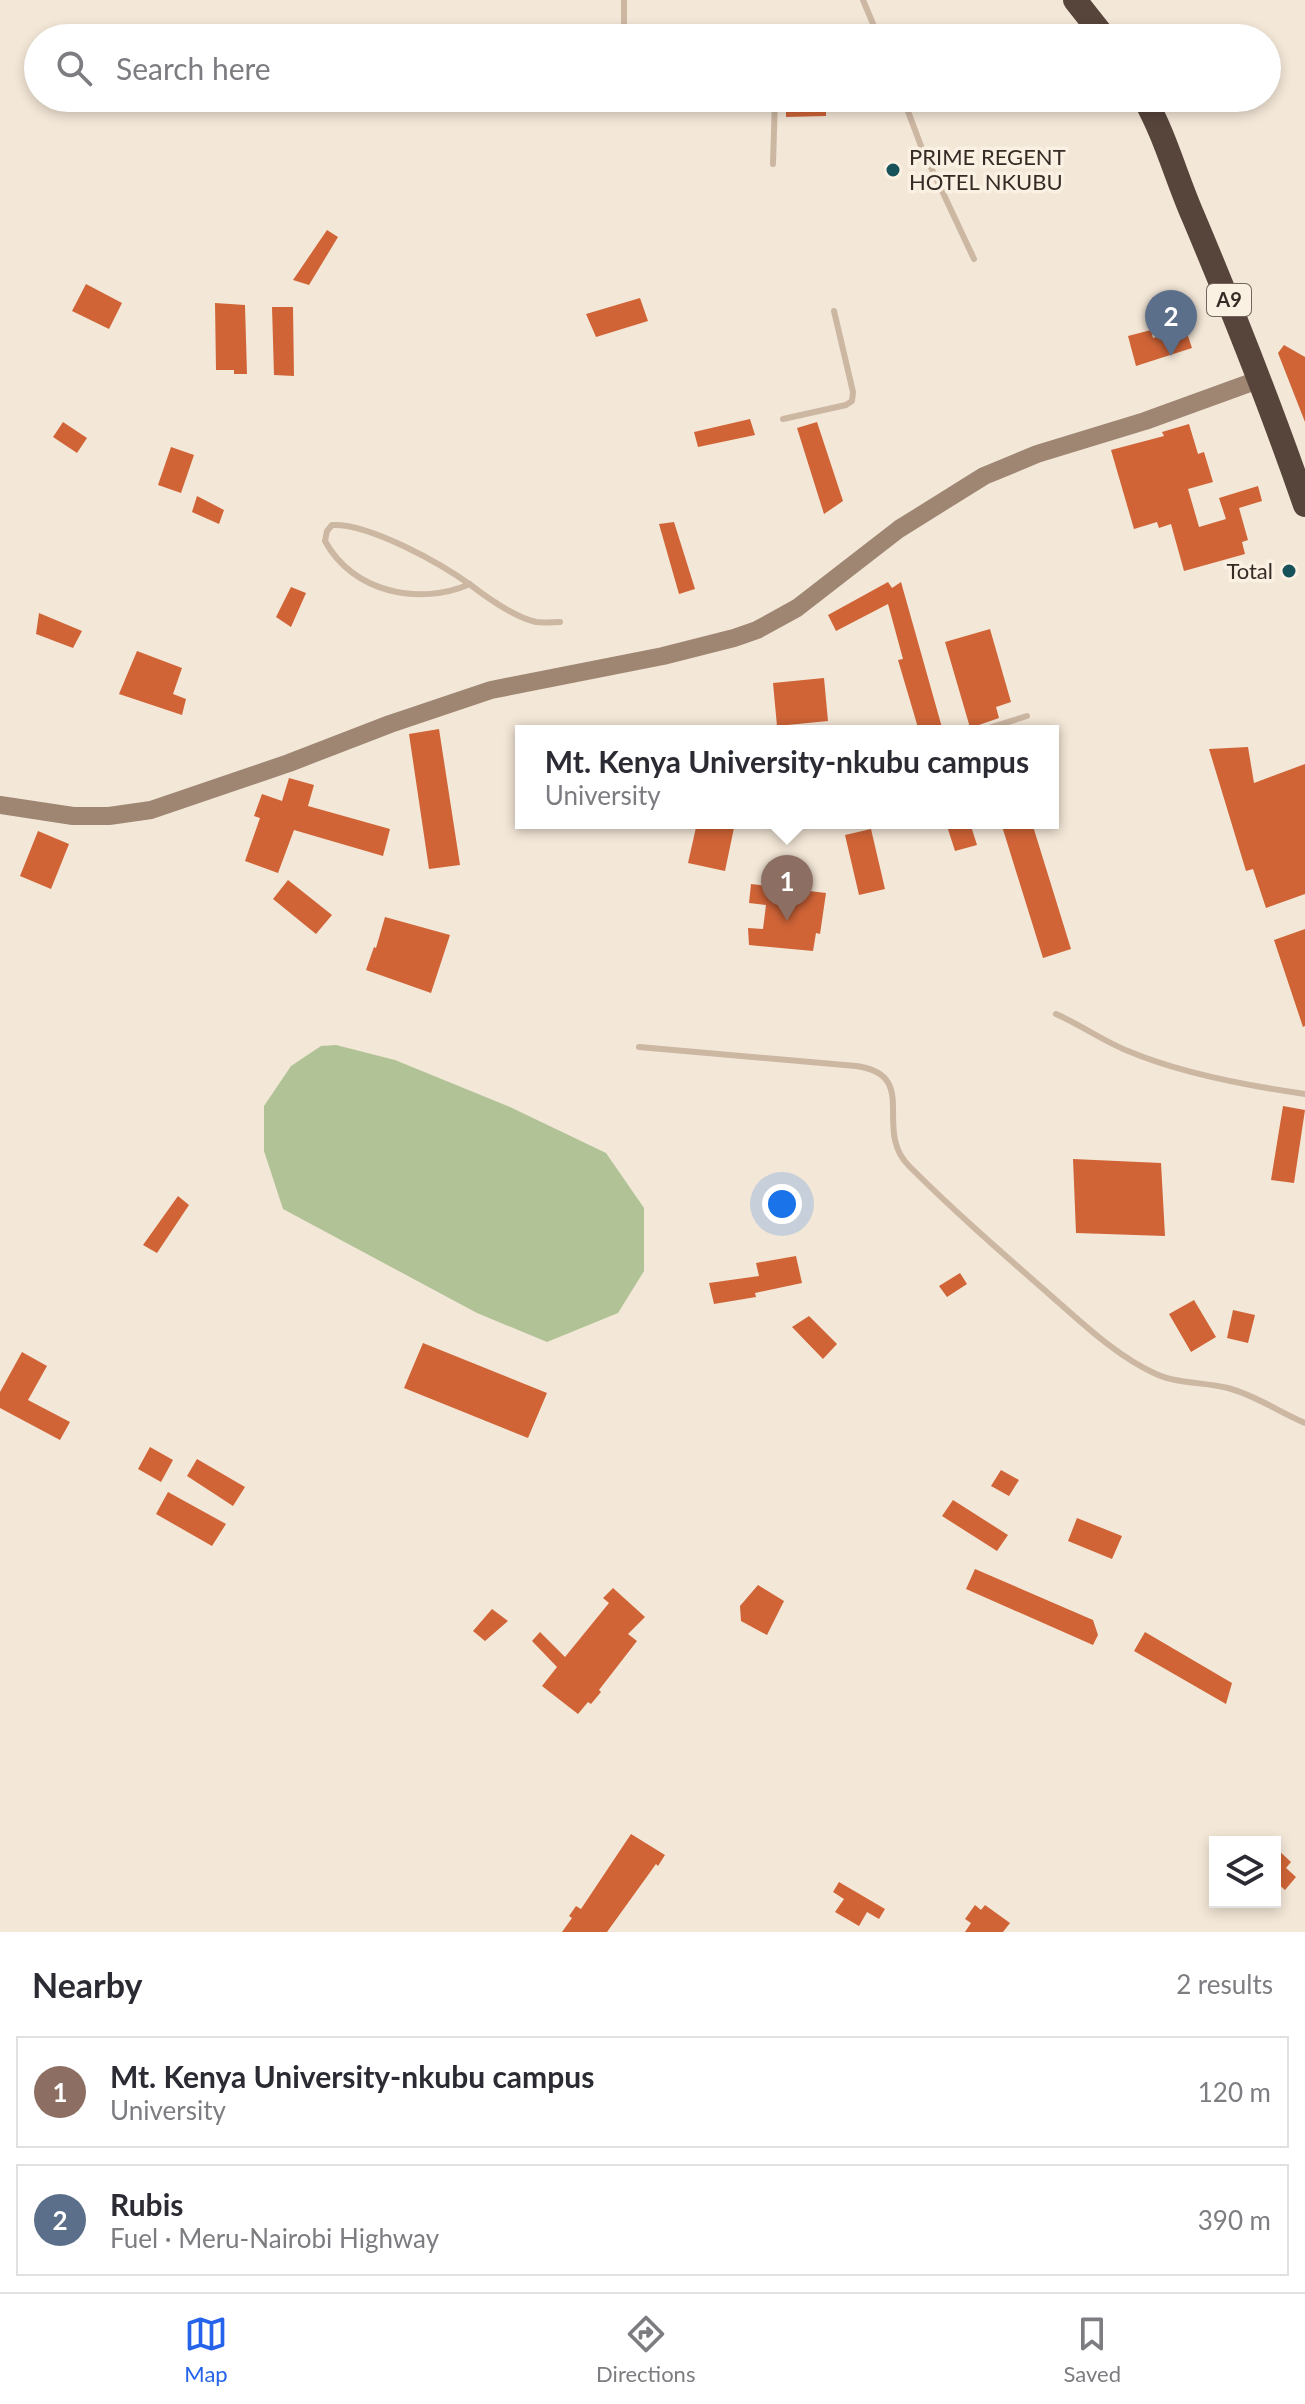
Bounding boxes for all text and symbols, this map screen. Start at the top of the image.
search box [24,24,1281,112]
icon: search [52,46,96,90]
text: Search here [116,50,271,86]
place label: PRIME REGENT HOTEL NKUBU [909,143,1066,195]
marker: PRIME REGENT HOTEL NKUBU [884,161,902,179]
road number: A9 [1207,284,1251,316]
pin: 2 [1145,290,1197,356]
place label: Total [1226,557,1273,584]
marker: Total [1280,562,1298,580]
popup [515,725,1059,829]
text: Mt. Kenya University-nkubu campus [545,743,1029,779]
text: University [545,779,661,811]
pin: 1 [761,855,813,921]
your location [762,1184,802,1224]
map controls [1209,1836,1281,1908]
button: layers [1209,1836,1281,1908]
text: Nearby [32,1964,143,2005]
text: 2 results [1176,1968,1273,2000]
text: Mt. Kenya University-nkubu campus [110,2058,594,2094]
text: 1 [52,2076,68,2108]
text: 120 m [1198,2076,1271,2108]
text: University [110,2094,226,2126]
text: Rubis [110,2186,183,2222]
text: 2 [52,2204,68,2236]
text: 390 m [1198,2204,1271,2236]
text: Fuel · Meru-Nairobi Highway [110,2222,439,2254]
tab: Map [184,2312,228,2387]
tab: Directions [596,2312,695,2387]
tab: Saved [1063,2312,1121,2387]

